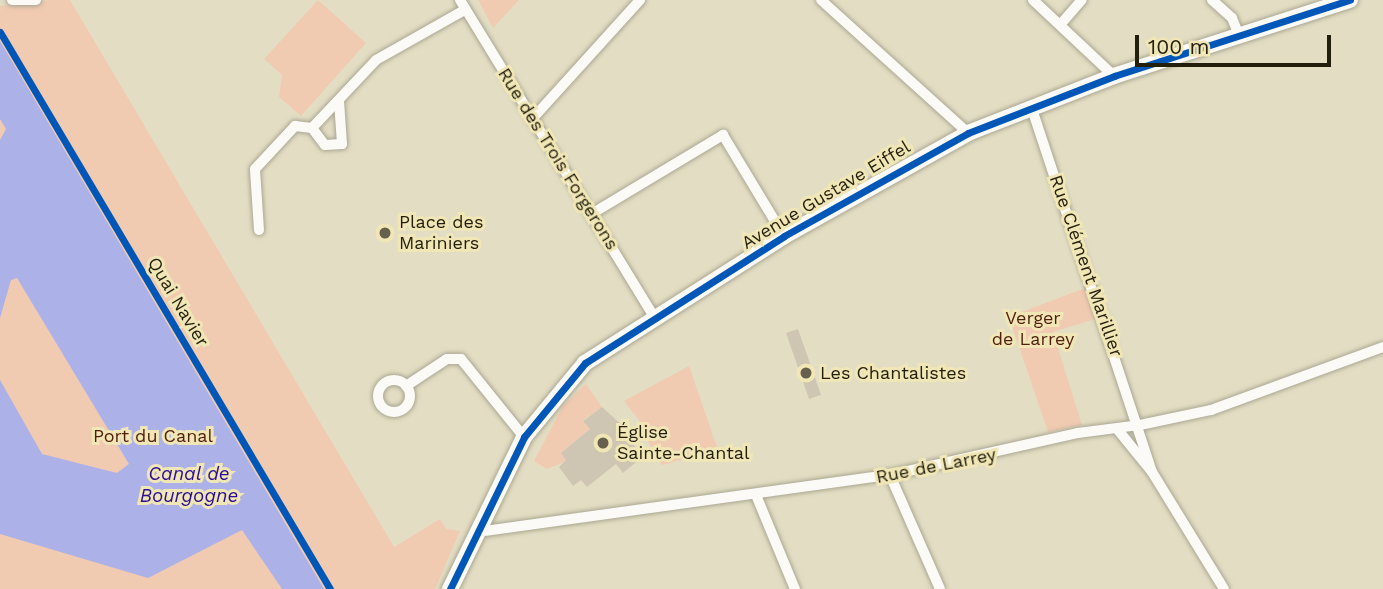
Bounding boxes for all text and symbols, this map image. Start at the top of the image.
scale bar [1138,21,1334,65]
text: 100 m [1148,34,1210,59]
street label: Rue des Trois Forgerons [493,64,623,254]
street label: Avenue Gustave Eiffel [738,136,914,254]
street label: Rue Clément Marillier [1045,172,1127,360]
place label: Place des Mariniers [399,212,483,255]
marker: Place des Mariniers [377,225,393,241]
street label: Quai Navier [143,253,213,351]
park label: Verger de Larrey [992,308,1074,350]
place label: Les Chantalistes [820,362,966,384]
marker: Les Chantalistes [798,365,814,381]
place label: Église Sainte-Chantal [617,422,749,464]
park label: Port du Canal [93,425,213,447]
marker: Église Sainte-Chantal [595,435,611,451]
street label: Rue de Larrey [874,444,998,488]
water label: Canal de Bourgogne [140,463,238,507]

